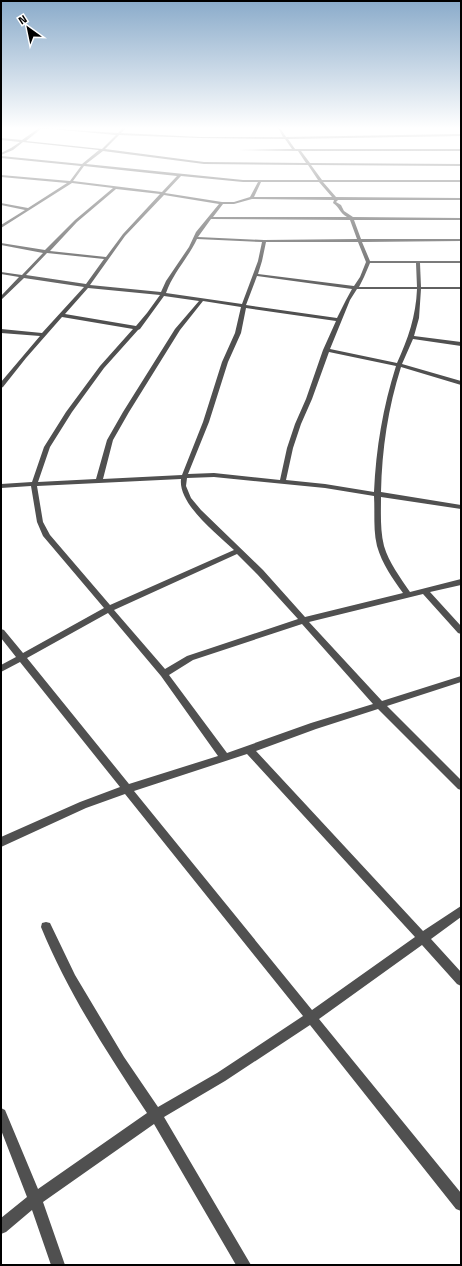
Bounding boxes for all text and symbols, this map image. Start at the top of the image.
north arrow [8,8,48,48]
text: N [15,11,30,28]

